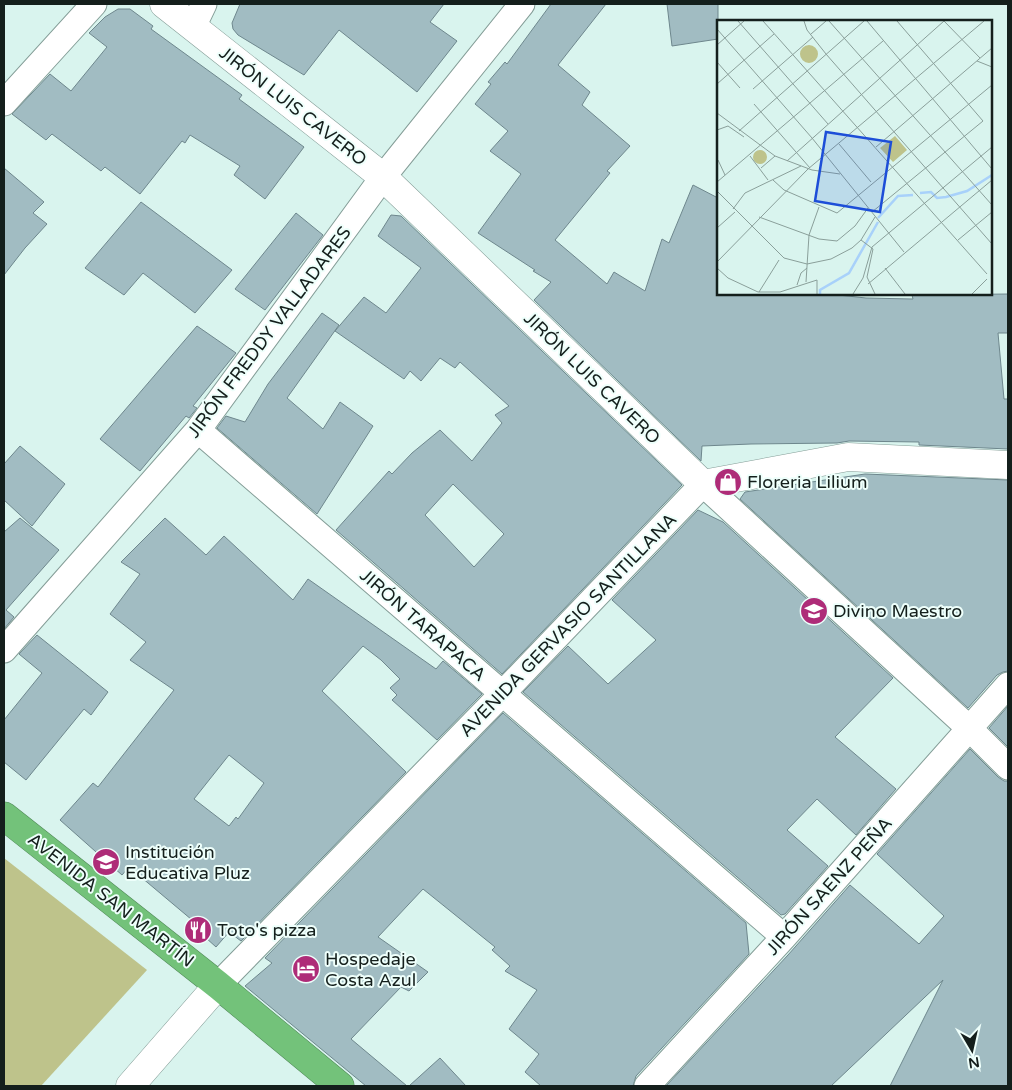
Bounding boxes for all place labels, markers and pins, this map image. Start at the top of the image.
shop icon: Floreria Lilium [713,467,743,497]
place label: Floreria Lilium [747,471,868,493]
school or university icon: Divino Maestro [799,596,829,626]
place label: Divino Maestro [833,600,962,622]
place label: Institución Educativa Pluz [125,841,250,884]
school or university icon: Institución Educativa Pluz [91,847,121,877]
restaurant icon: Toto's pizza [183,915,213,945]
place label: Toto's pizza [217,919,316,941]
place label: Hospedaje Costa Azul [325,948,416,991]
hotel icon: Hospedaje Costa Azul [291,954,321,984]

